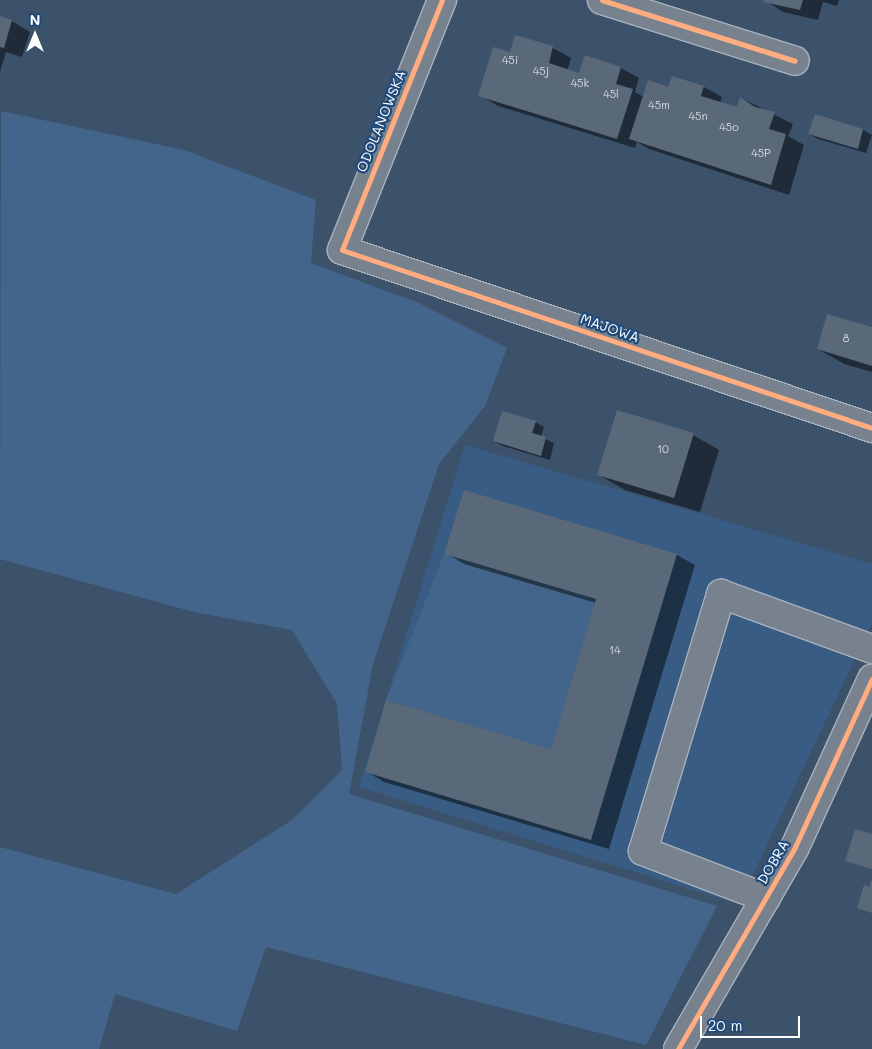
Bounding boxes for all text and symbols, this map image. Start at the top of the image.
north arrow [10,10,60,60]
text: N [30,10,40,29]
house number: 45i [502,53,518,67]
house number: 45j [533,64,549,78]
street label: ODOLANOWSKA [353,67,409,175]
house number: 45k [571,76,589,90]
house number: 45l [603,87,619,101]
house number: 45m [648,98,670,112]
house number: 45n [689,109,707,123]
house number: 45o [719,120,739,134]
house number: 45P [751,146,771,160]
street label: MAJOWA [578,310,642,346]
house number: 8 [843,331,849,345]
house number: 10 [657,442,669,456]
house number: 14 [609,643,621,657]
street label: DOBRA [754,837,792,887]
scale bar [702,1006,802,1038]
text: 20 m [708,1015,742,1035]

